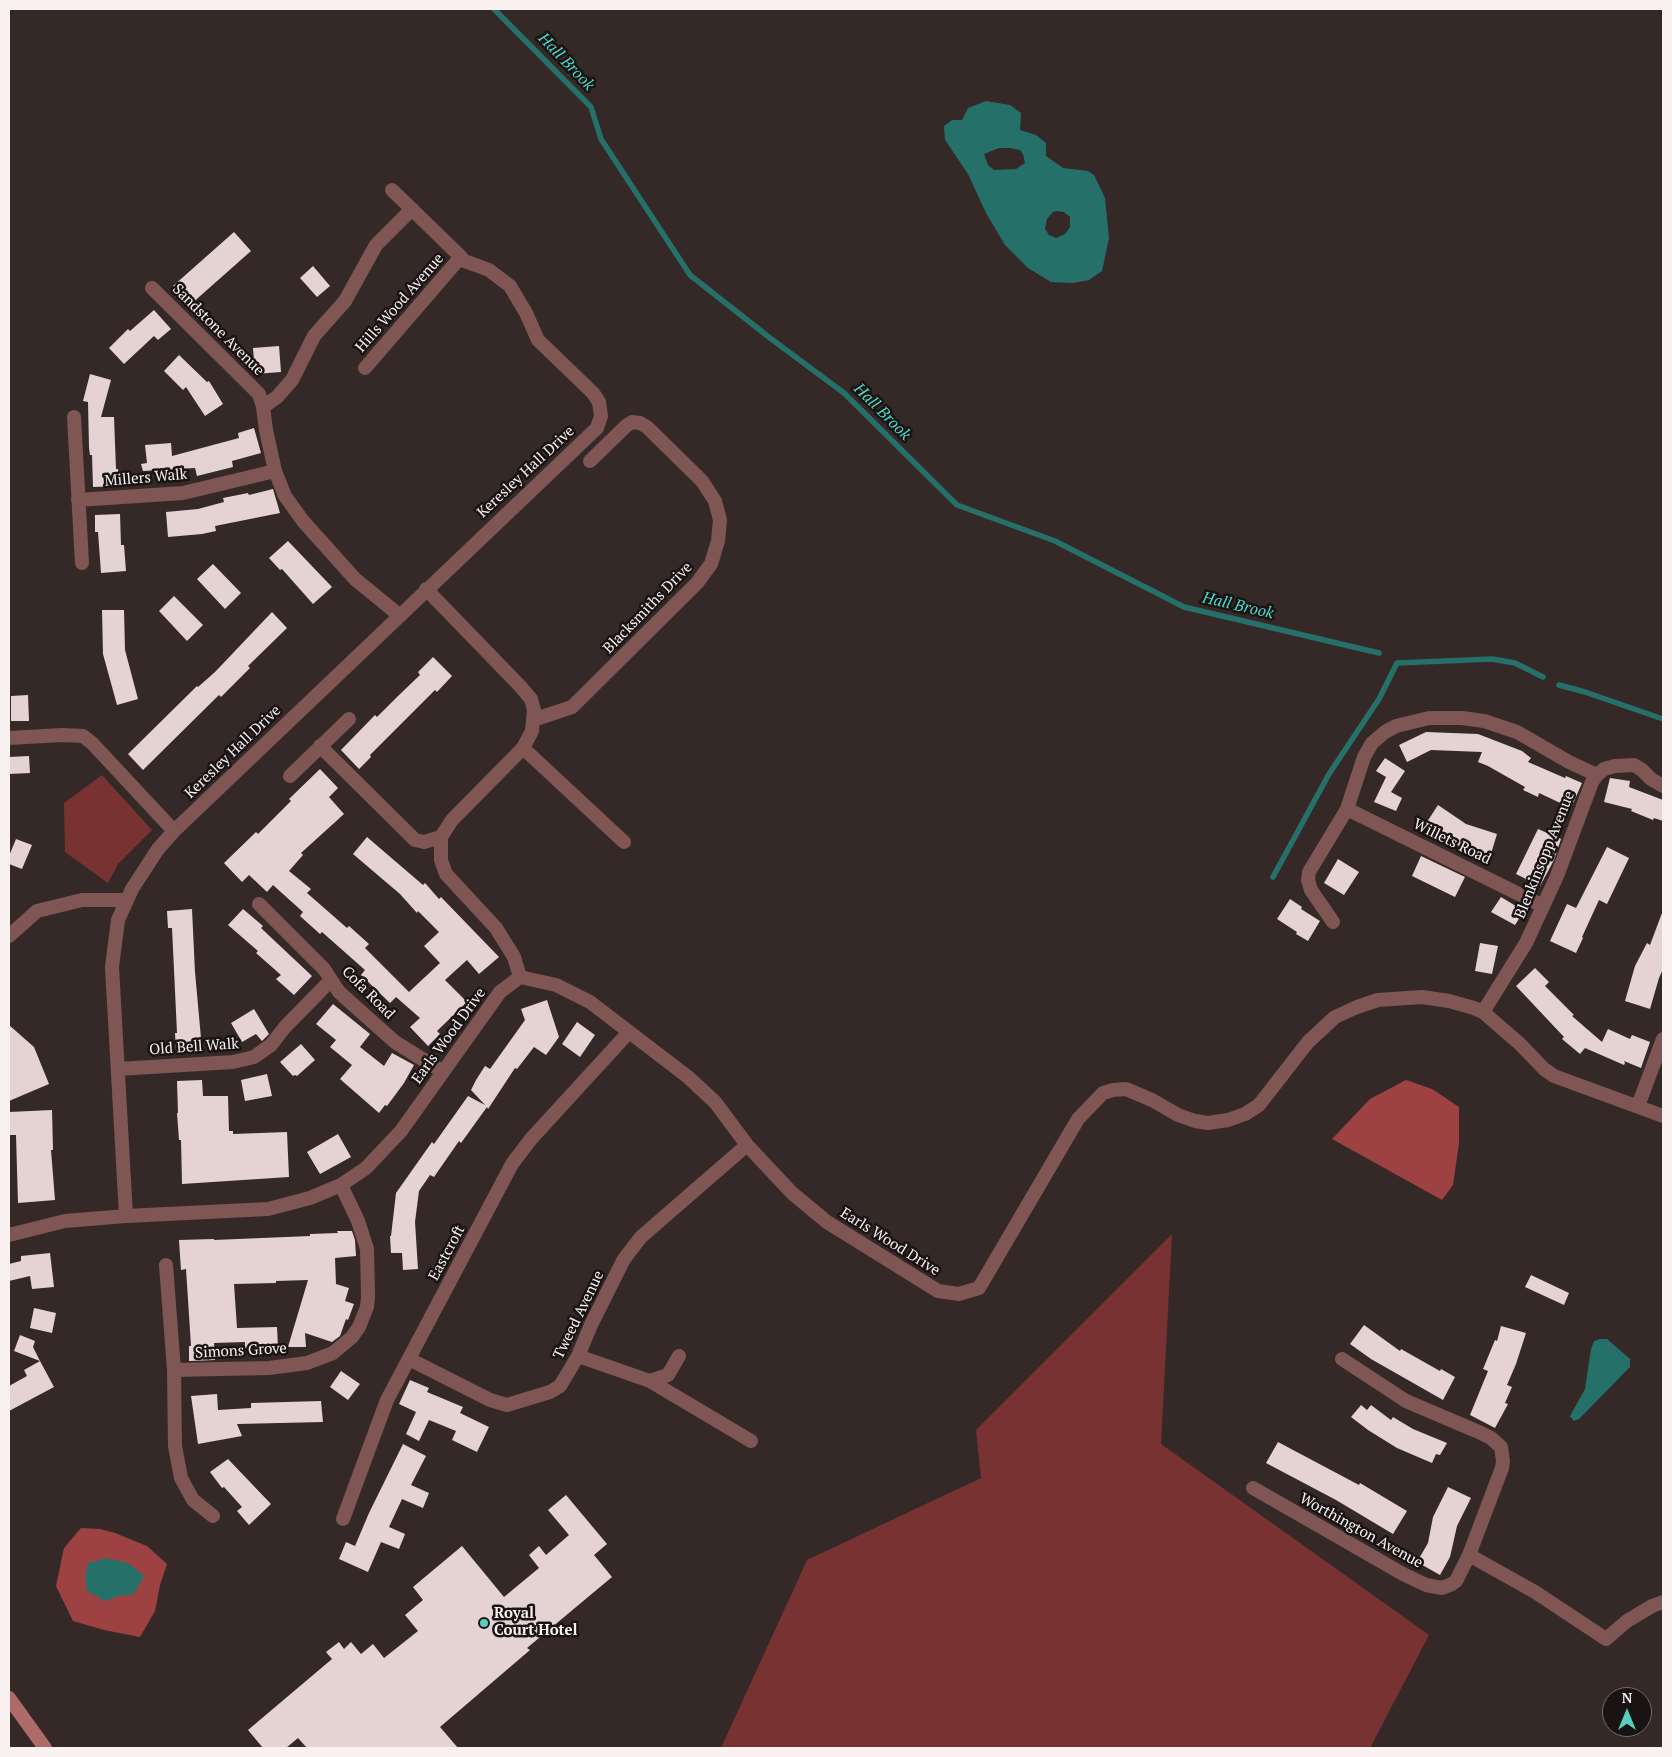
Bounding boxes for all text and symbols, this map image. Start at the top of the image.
water label: Hall Brook [534,29,598,95]
street label: Hills Wood Avenue [352,250,448,356]
street label: Sandstone Avenue [168,280,268,380]
water label: Hall Brook [850,380,914,444]
street label: Keresley Hall Drive [474,422,578,522]
street label: Millers Walk [104,465,188,491]
street label: Blacksmiths Drive [600,558,696,658]
water label: Hall Brook [1200,588,1276,624]
street label: Keresley Hall Drive [181,702,285,802]
street label: Blenkinsopp Avenue [1511,789,1579,921]
street label: Willets Road [1410,815,1494,869]
street label: Cofa Road [338,963,398,1023]
street label: Earls Wood Drive [408,985,490,1087]
street label: Old Bell Walk [149,1035,239,1059]
street label: Earls Wood Drive [837,1204,943,1280]
street label: Eastcroft [425,1222,469,1284]
street label: Tweed Avenue [550,1268,608,1362]
street label: Simons Grove [195,1340,287,1362]
street label: Worthington Avenue [1296,1490,1426,1572]
place label: Royal Court Hotel [494,1605,578,1640]
marker: Royal Court Hotel [478,1617,490,1629]
north arrow [1602,1687,1652,1737]
text: N [1622,1688,1632,1707]

